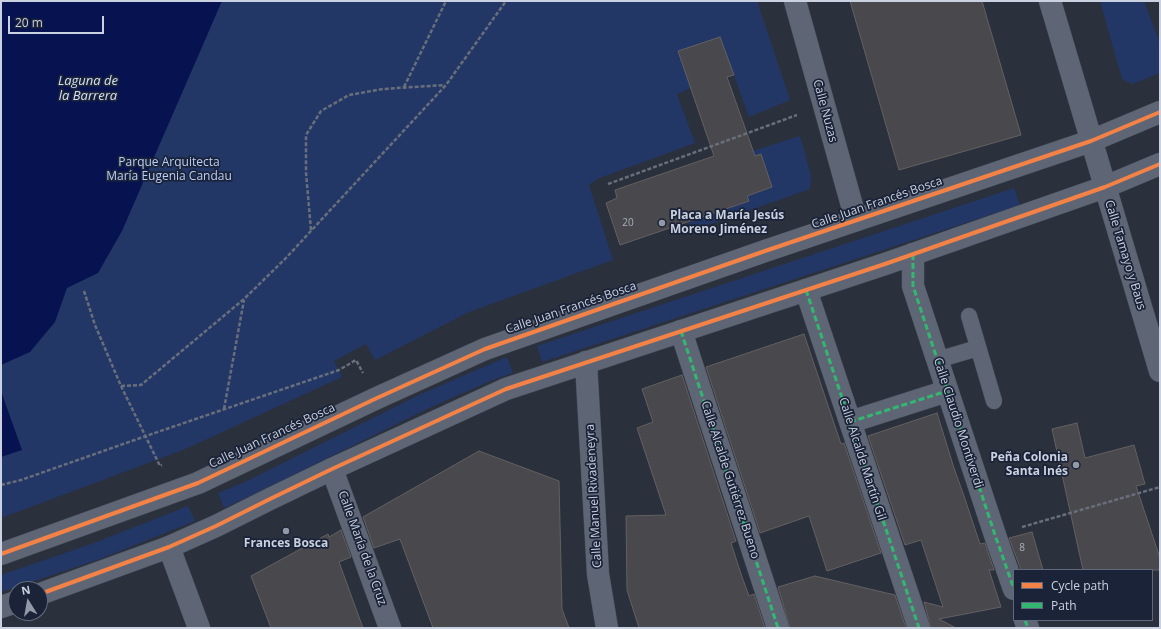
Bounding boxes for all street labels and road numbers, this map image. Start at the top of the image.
street label: Calle Nuzas [810,78,840,144]
street label: Calle Juan Francés Bosca [810,174,944,232]
street label: Calle Tamayo y Baus [1101,198,1149,312]
street label: Calle Juan Francés Bosca [504,279,638,337]
street label: Calle Claudio Montiverdi [930,356,986,490]
street label: Calle Alcalde Martín Gil [835,396,889,522]
street label: Calle Alcalde Gutiérrez Bueno [698,399,762,561]
street label: Calle Juan Francés Bosca [207,400,337,472]
street label: Calle Manuel Rivadeneyra [583,424,605,568]
street label: Calle María de la Cruz [335,489,389,607]

